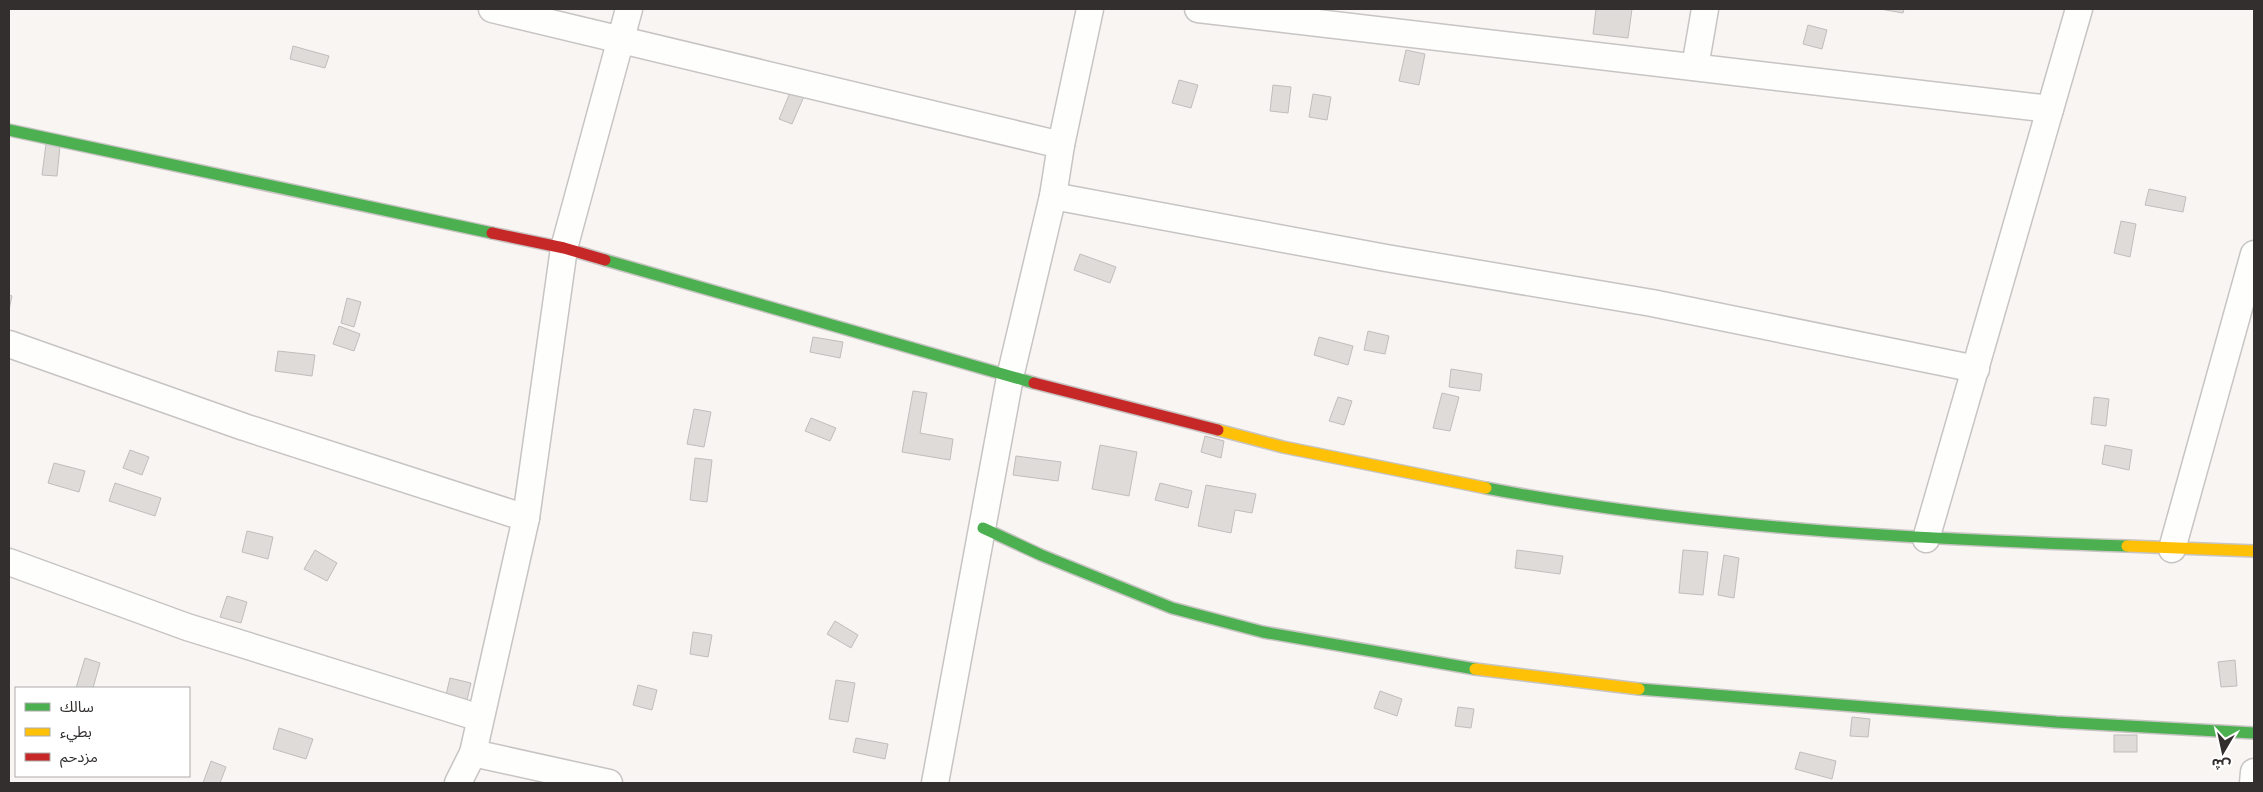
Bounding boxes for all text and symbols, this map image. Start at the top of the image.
legend [15,687,190,777]
text: سالك [60,697,94,718]
text: بطيء [60,722,92,743]
north arrow [2198,727,2248,777]
text: مزدحم [60,747,98,768]
text: ش [2210,752,2232,775]

